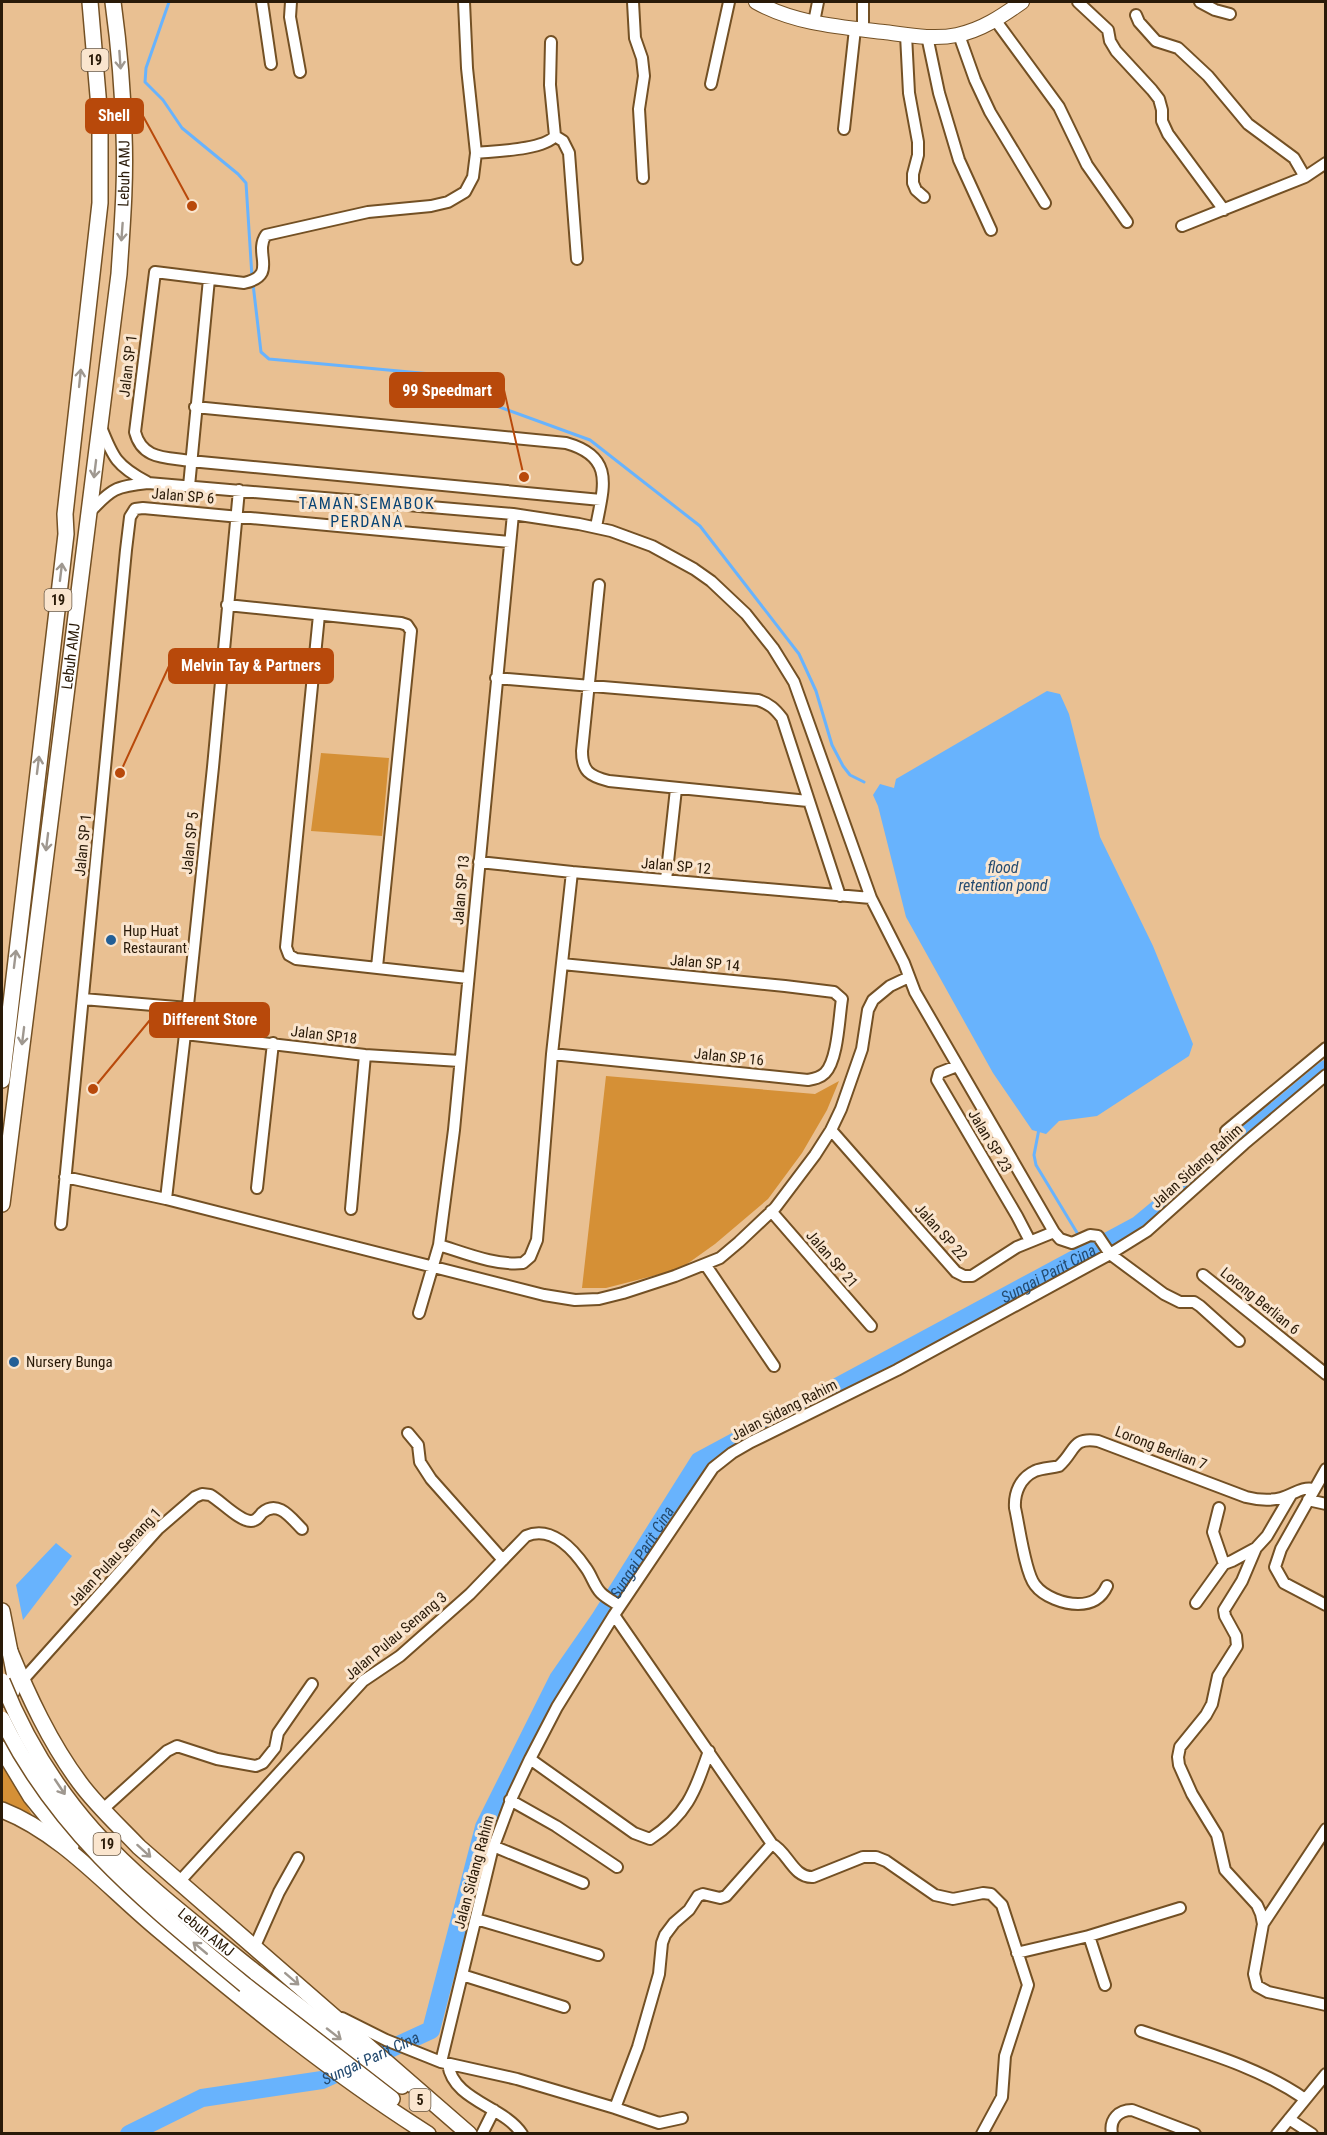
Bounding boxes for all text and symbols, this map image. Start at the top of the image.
road number: 19 [82,49,109,71]
one-way arrow [114,49,125,69]
callout: Shell [86,99,143,133]
text: Shell [98,106,130,125]
street label: Lebuh AMJ [114,140,134,207]
one-way arrow [116,222,127,242]
street label: Jalan SP 1 [115,334,141,398]
one-way arrow [75,369,86,388]
callout: 99 Speedmart [390,373,504,407]
text: 99 Speedmart [402,381,492,400]
one-way arrow [89,458,100,478]
street label: Jalan SP 6 [151,484,215,508]
district label: TAMAN SEMABOK PERDANA [299,494,435,531]
one-way arrow [56,562,67,582]
road number: 19 [44,589,72,611]
street label: Lebuh AMJ [58,622,84,691]
callout: Melvin Tay & Partners [169,649,333,683]
text: Melvin Tay & Partners [181,656,321,675]
one-way arrow [33,756,44,776]
street label: Jalan SP 5 [178,811,202,875]
street label: Jalan SP 1 [71,813,95,877]
one-way arrow [42,832,53,852]
street label: Jalan SP 13 [449,854,473,926]
street label: Jalan SP 12 [640,854,712,878]
water label: flood retention pond [959,858,1048,895]
place label: Hup Huat Restaurant [123,922,187,957]
marker: Hup Huat Restaurant [104,933,118,947]
one-way arrow [10,950,21,970]
street label: Jalan SP 14 [669,951,741,975]
callout: Different Store [150,1003,269,1037]
text: Different Store [163,1010,258,1029]
street label: Jalan SP18 [290,1022,358,1048]
one-way arrow [17,1025,28,1045]
street label: Jalan SP 16 [693,1044,765,1070]
street label: Jalan SP 23 [964,1106,1016,1176]
street label: Jalan Sidang Rahim [1148,1120,1246,1212]
street label: Jalan SP 22 [911,1200,971,1264]
street label: Jalan SP 21 [802,1227,862,1291]
water label: Sungai Parit Cina [998,1240,1099,1307]
street label: Lorong Berlian 6 [1217,1264,1303,1338]
place label: Nursery Bunga [26,1353,113,1371]
marker: Nursery Bunga [7,1355,21,1369]
street label: Jalan Sidang Rahim [728,1375,840,1445]
street label: Lorong Berlian 7 [1113,1422,1209,1474]
water label: Sungai Parit Cina [606,1503,678,1602]
street label: Jalan Pulau Senang 1 [65,1504,165,1610]
street label: Jalan Pulau Senang 3 [341,1588,451,1684]
one-way arrow [54,1779,66,1795]
street label: Jalan Sidang Rahim [450,1813,498,1931]
road number: 19 [94,1833,120,1855]
one-way arrow [136,1844,151,1858]
street label: Lebuh AMJ [174,1904,238,1961]
one-way arrow [192,1941,208,1954]
one-way arrow [283,1971,299,1985]
water label: Sungai Parit Cina [319,2028,422,2089]
one-way arrow [326,2028,342,2041]
road number: 5 [410,2089,430,2111]

